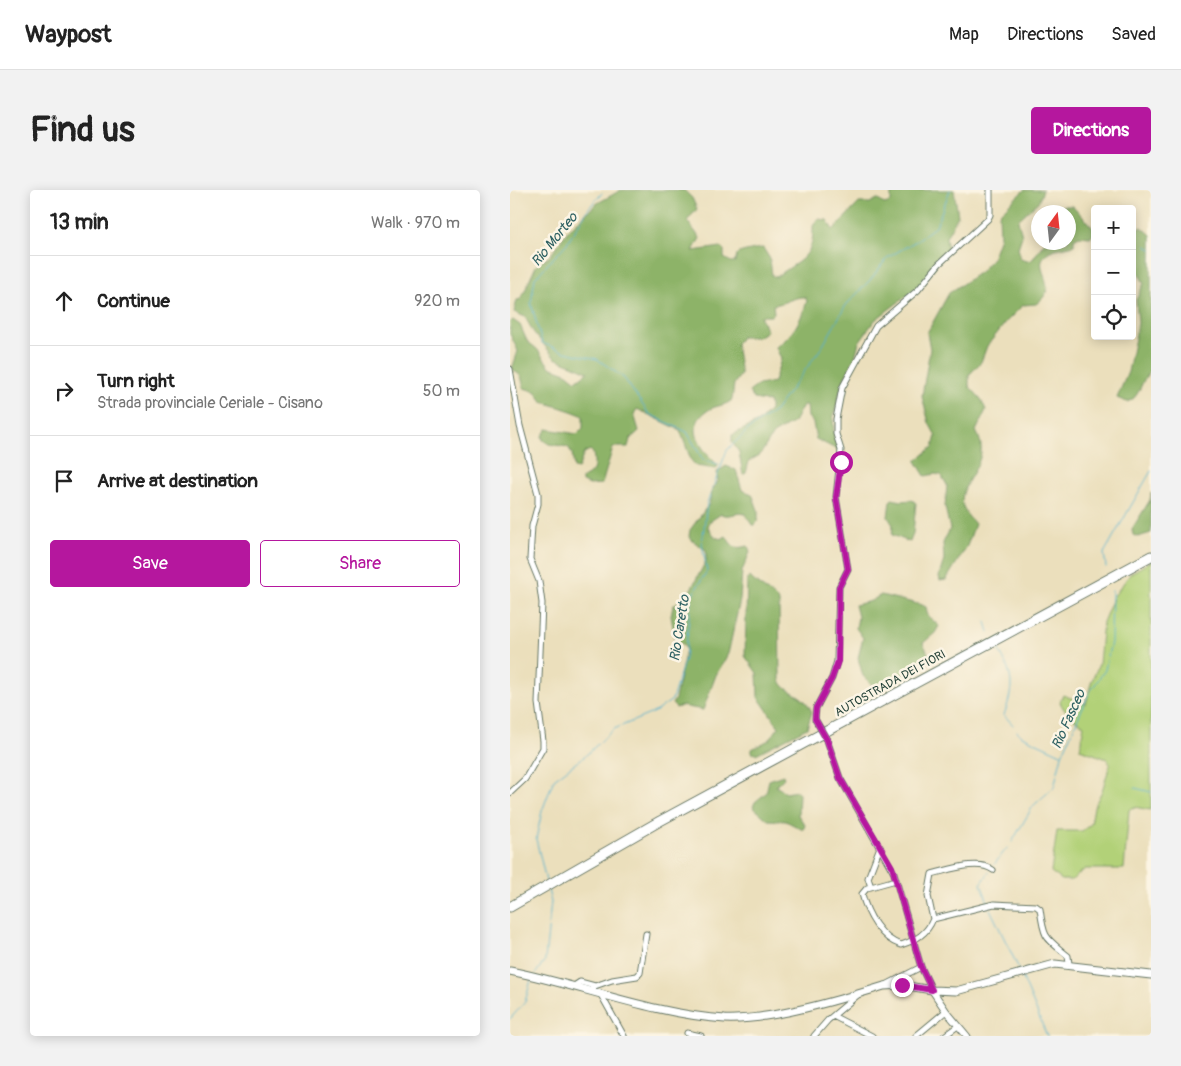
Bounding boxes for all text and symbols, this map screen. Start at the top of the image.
text: Waypost [25,20,112,49]
text: Map [949,23,979,46]
text: Directions [1007,23,1083,46]
text: Saved [1111,23,1156,46]
button: Directions [1031,107,1151,154]
text: Find us [30,108,135,152]
north arrow [1031,205,1076,250]
map controls [1091,205,1136,340]
button: + [1091,205,1136,250]
water label: Rio Morteo [528,208,582,269]
text: 13 min [50,209,109,236]
text: Walk · 970 m [371,213,460,233]
button: − [1091,250,1136,295]
icon: ahead [50,287,78,315]
text: Continue [97,289,170,313]
text: 920 m [414,291,460,311]
button: locate [1091,295,1136,340]
text: Turn right [97,369,175,393]
icon: right [50,377,78,405]
text: 50 m [423,381,460,401]
text: Strada provinciale Ceriale - Cisano [97,393,323,413]
route start [830,451,853,474]
icon: arrive [50,467,78,495]
text: Arrive at destination [97,469,258,493]
button: Save [50,540,250,587]
button: Share [260,540,460,587]
water label: Rio Caretto [666,592,693,662]
street label: AUTOSTRADA DEI FIORI [832,647,948,720]
water label: Rio Fasceo [1048,686,1090,751]
route end [891,974,914,997]

